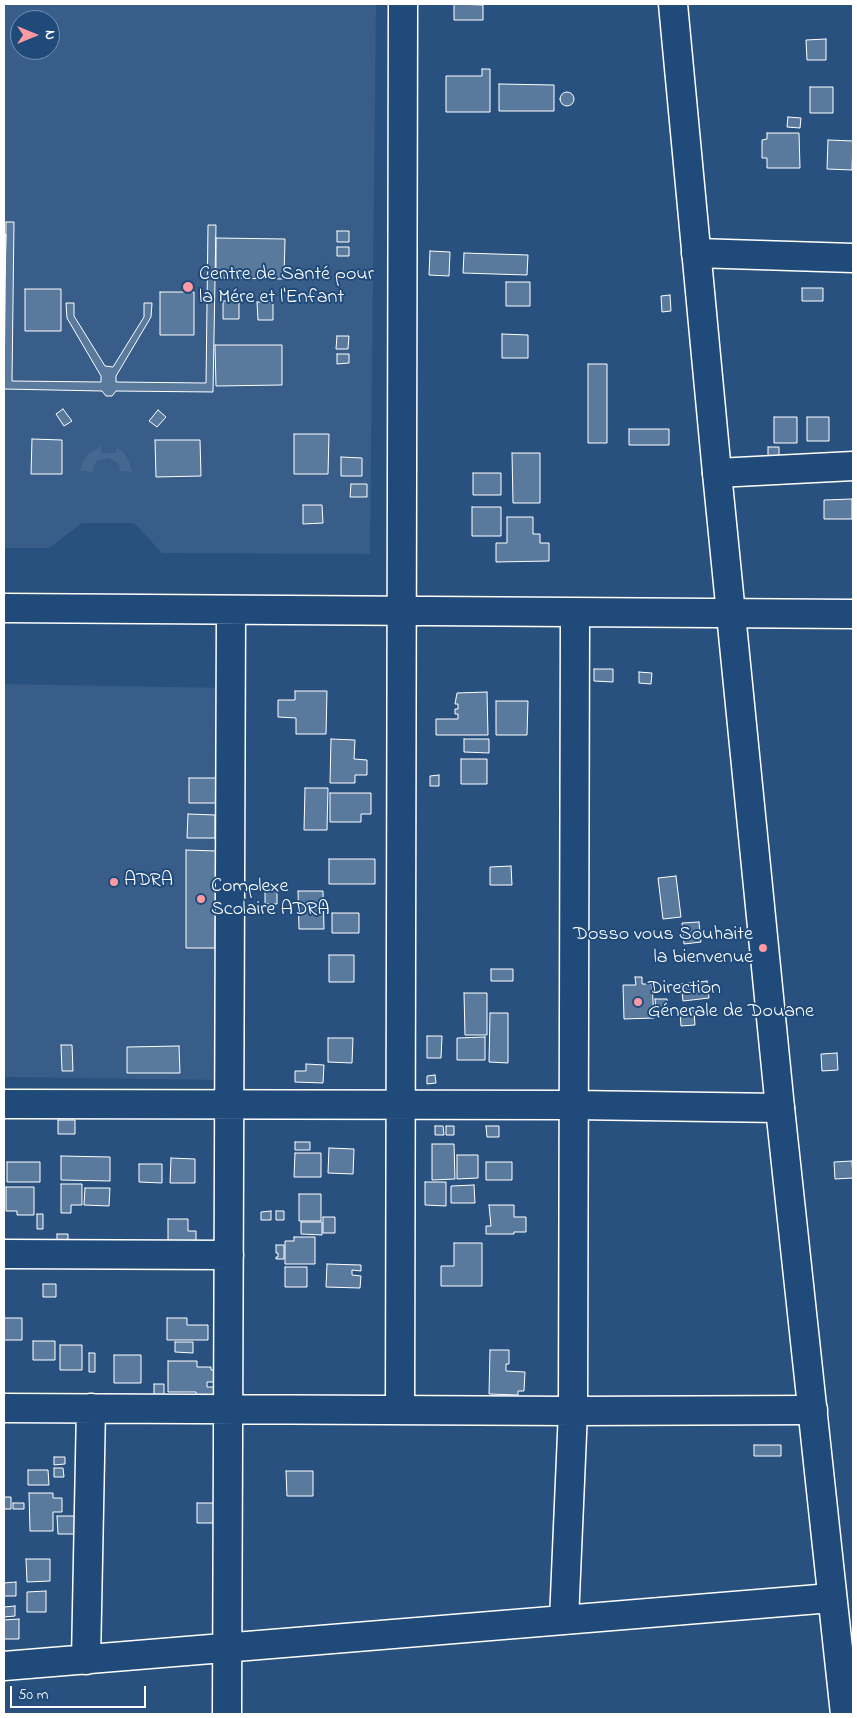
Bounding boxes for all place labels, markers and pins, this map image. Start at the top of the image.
place label: Centre de Santé pour la Mére et l'Enfant [199,264,374,311]
marker: Centre de Santé pour la Mére et l'Enfant [181,280,195,294]
place label: ADRA [124,870,173,894]
marker: ADRA [108,876,120,888]
place label: Complexe Scolaire ADRA [211,876,330,923]
marker: Complexe Scolaire ADRA [195,893,207,905]
place label: Dosso vous Souhaite la bienvenue [573,924,753,971]
marker: Dosso vous Souhaite la bienvenue [757,942,769,954]
place label: Direction Génerale de Douane [648,978,814,1025]
marker: Direction Génerale de Douane [632,996,644,1008]

